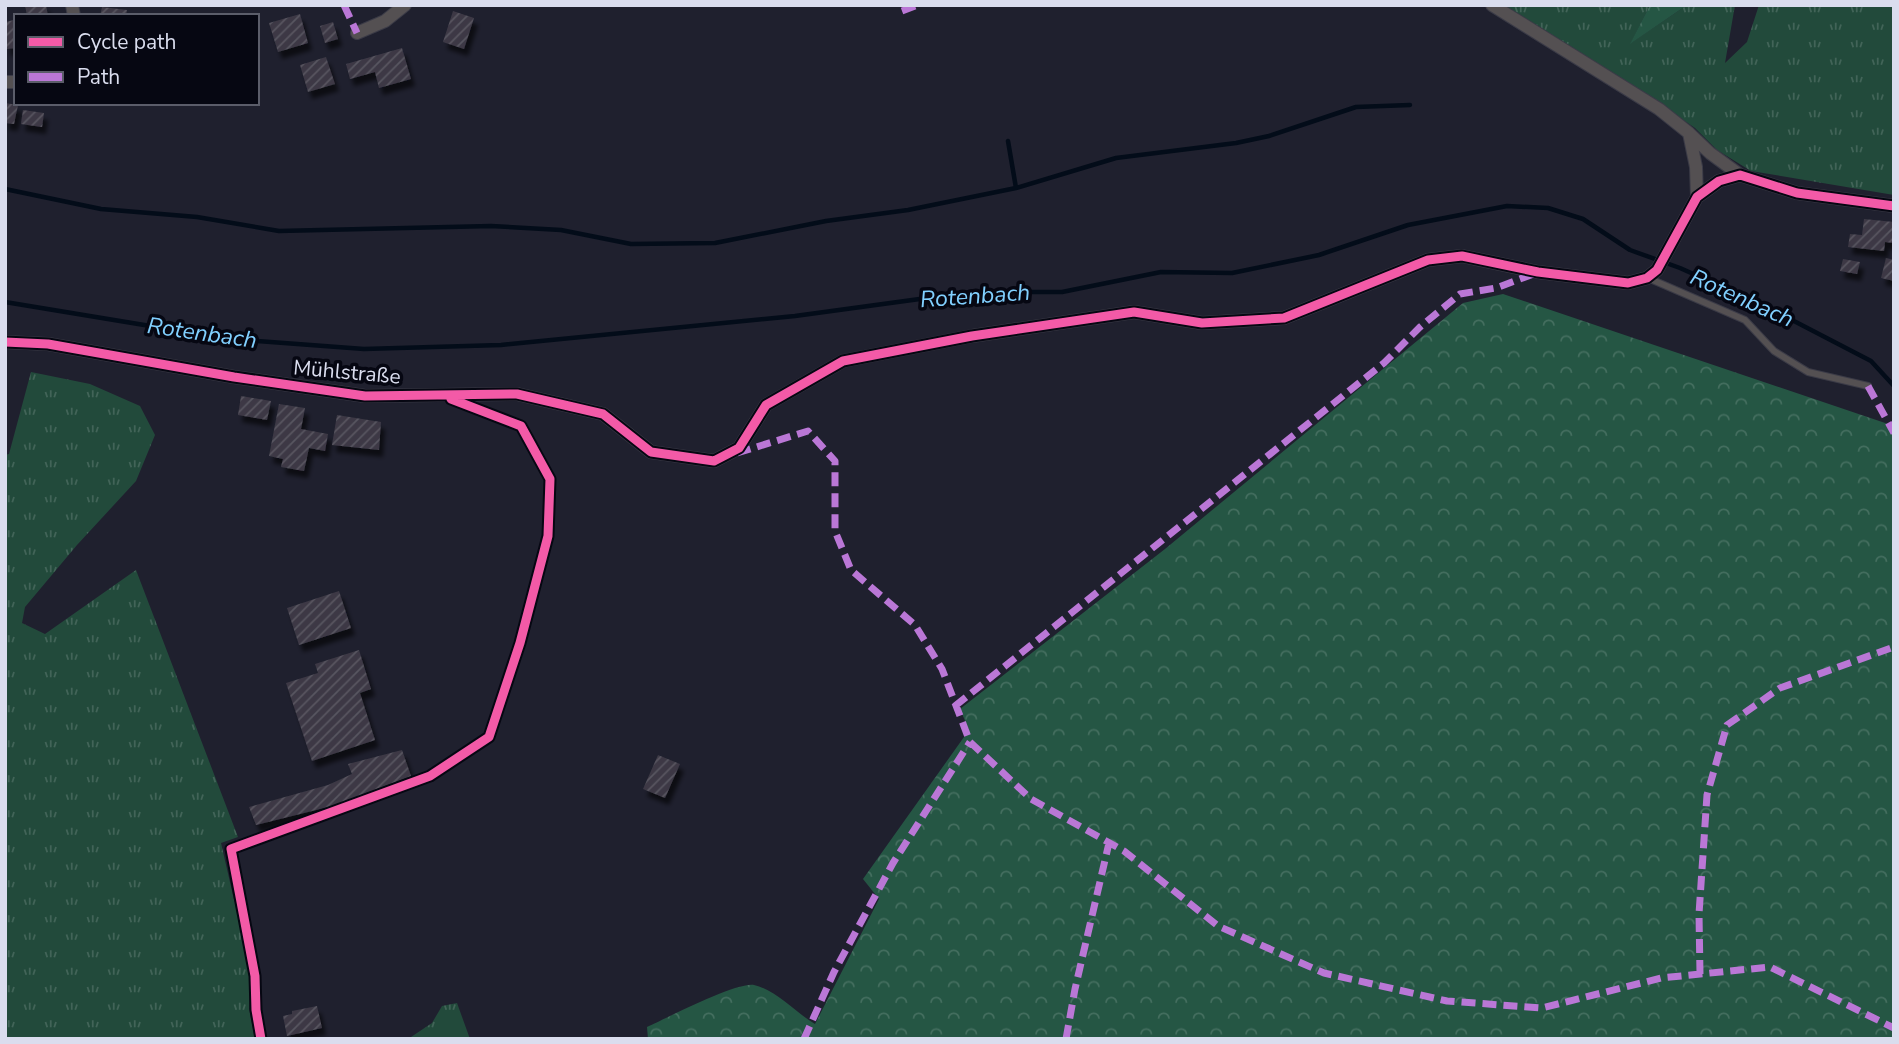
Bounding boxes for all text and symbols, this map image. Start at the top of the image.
legend [14,14,259,105]
text: Cycle path [77,28,176,56]
text: Path [77,63,120,91]
water label: Rotenbach [1685,261,1799,335]
water label: Rotenbach [919,277,1031,315]
water label: Rotenbach [145,310,259,356]
street label: Mühlstraße [292,353,402,391]

